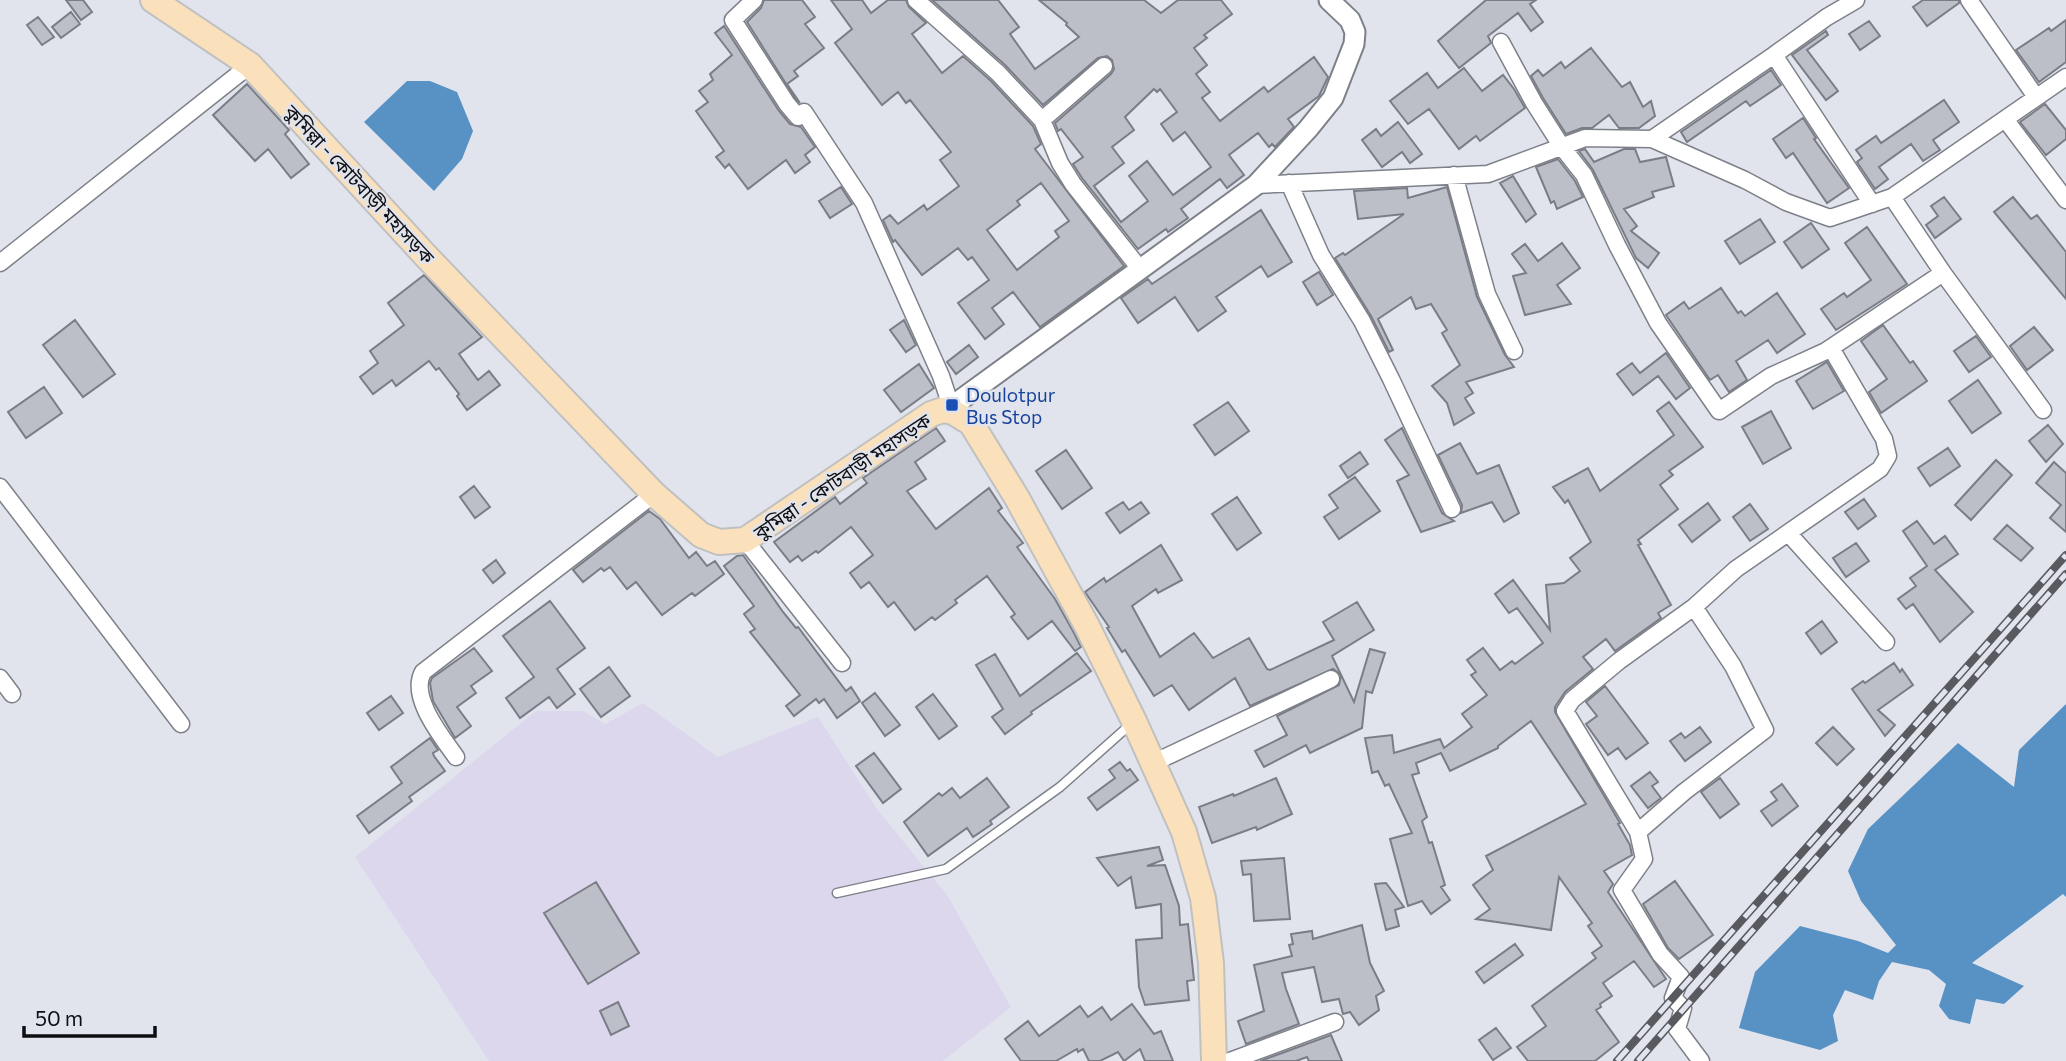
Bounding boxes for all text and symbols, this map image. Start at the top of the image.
street label: কুমিল্লা - কোটবাড়ী মহাসড়ক [279,99,440,269]
place label: Doulotpur Bus Stop [966,383,1056,428]
marker: Doulotpur Bus Stop [944,397,960,413]
street label: কুমিল্লা - কোটবাড়ী মহাসড়ক [748,408,936,545]
scale bar [24,995,156,1038]
text: 50 m [35,1005,83,1030]

